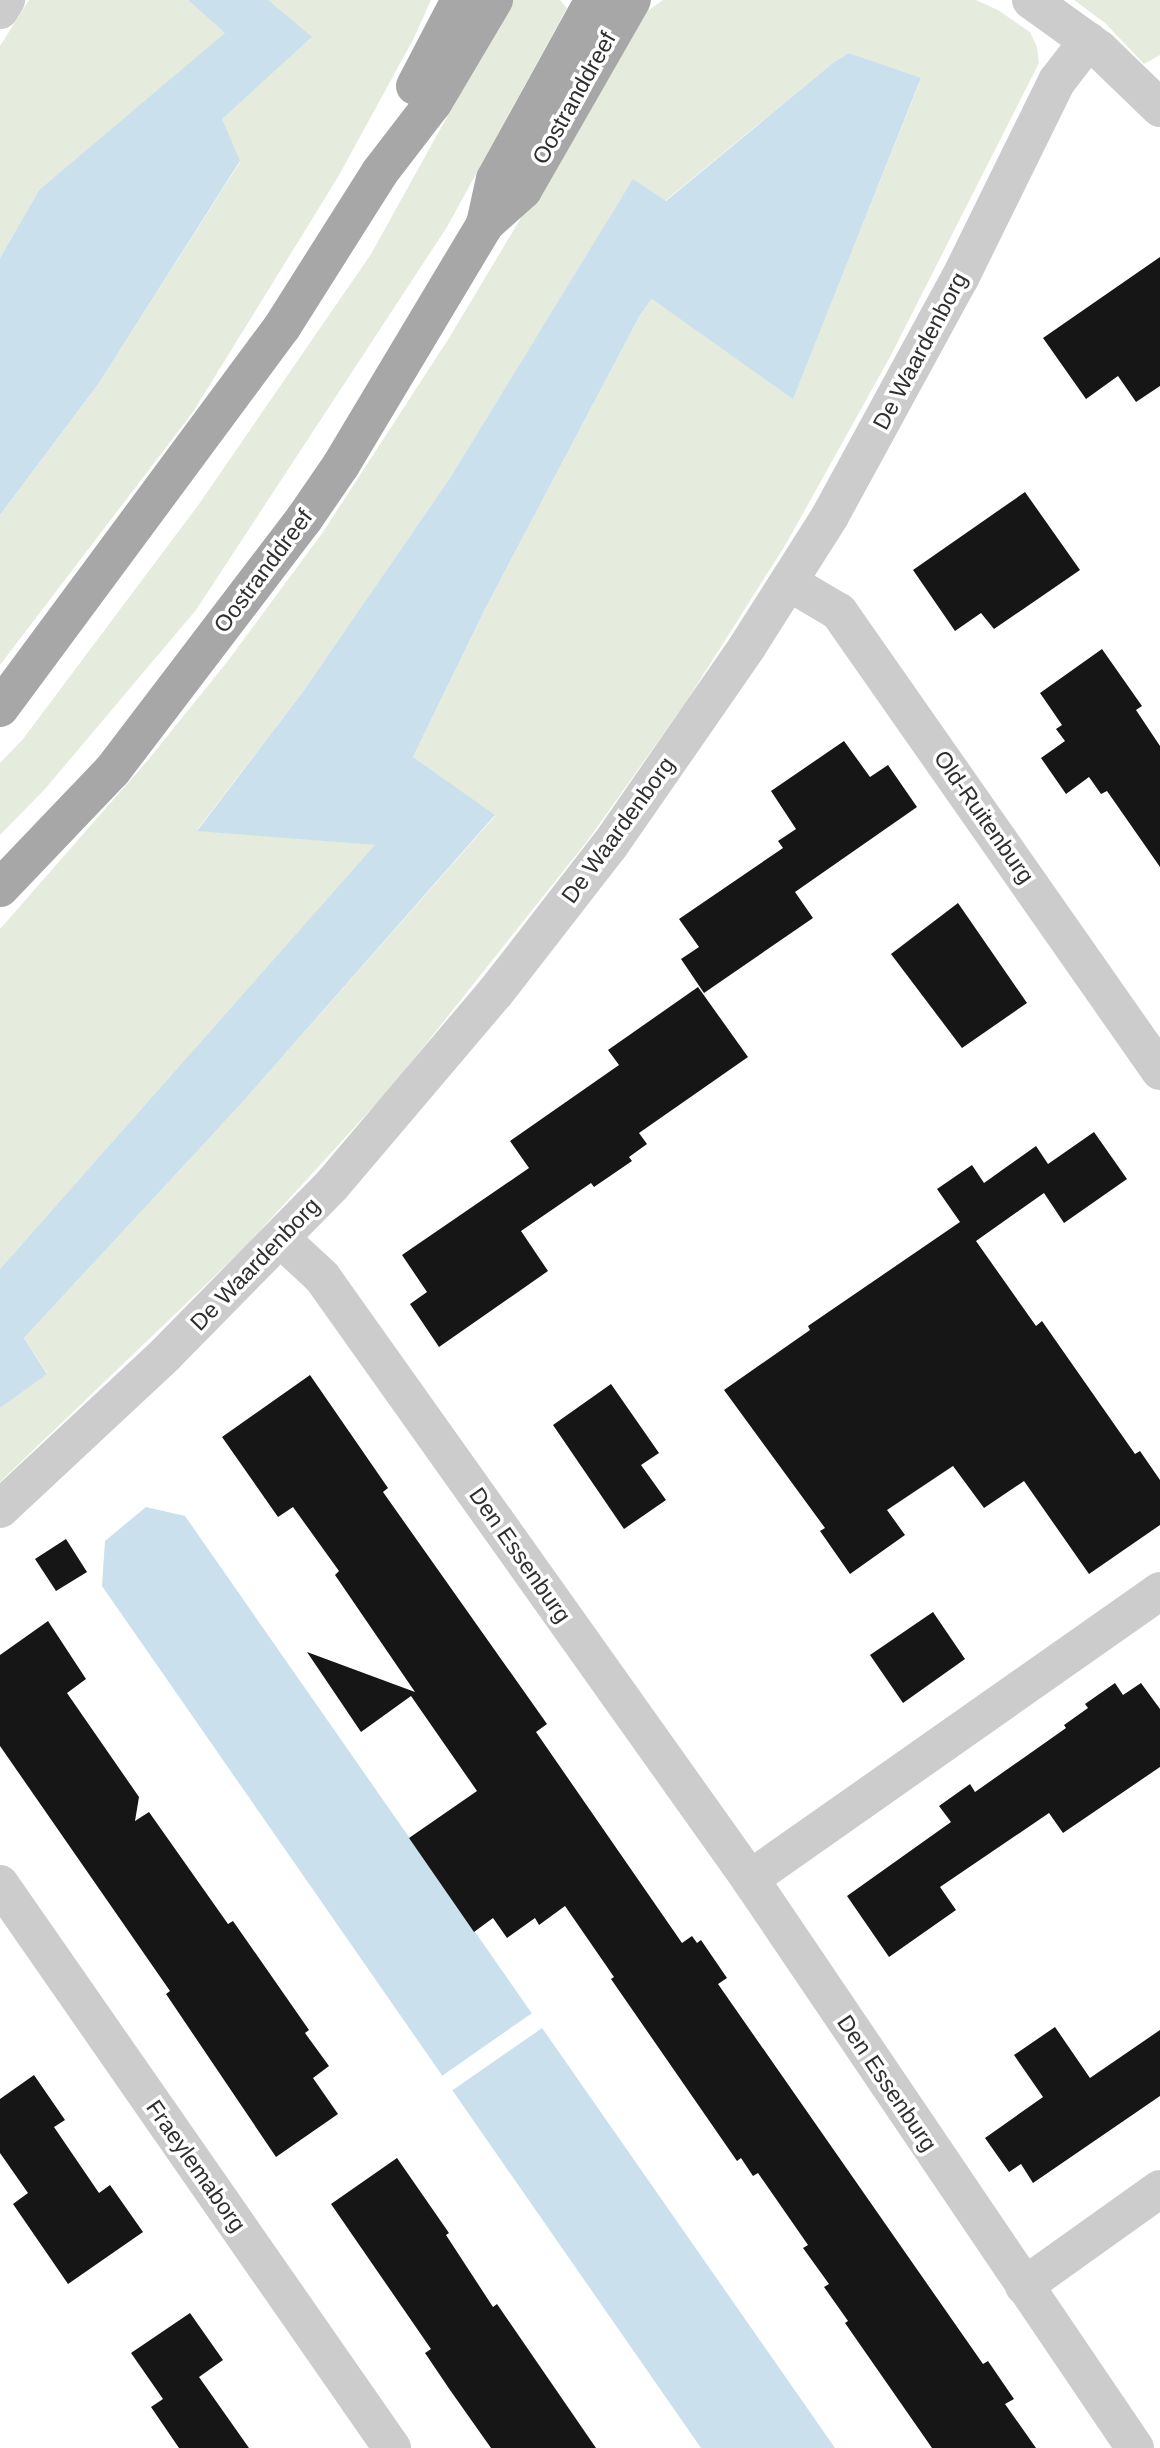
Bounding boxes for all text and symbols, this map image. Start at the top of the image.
street label: Oostranddreef [526,27,622,169]
street label: De Waardenborg [867,268,973,434]
street label: Oostranddreef [208,504,318,638]
street label: Old-Ruitenburg [928,745,1040,889]
street label: De Waardenborg [556,751,680,909]
street label: De Waardenborg [185,1192,325,1336]
street label: Den Essenburg [463,1482,577,1628]
street label: Den Essenburg [831,2010,943,2156]
street label: Fraeylemaborg [140,2095,252,2237]

